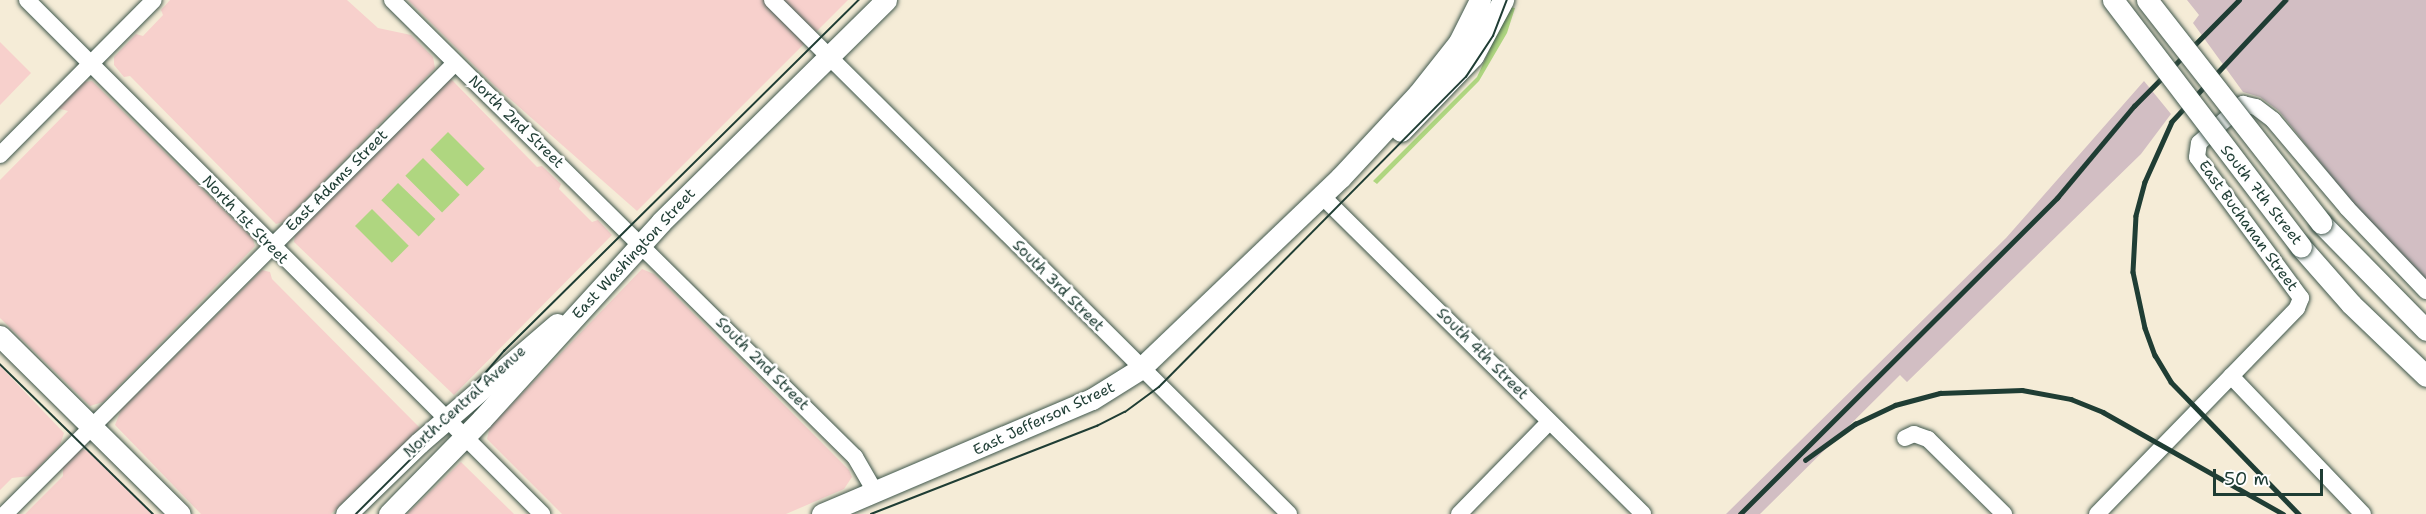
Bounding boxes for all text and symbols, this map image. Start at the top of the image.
street label: North 2nd Street [465,72,567,172]
street label: East Adams Street [282,126,392,236]
street label: South 7th Street [2216,141,2306,249]
street label: East Buchanan Street [2195,157,2301,295]
street label: North 1st Street [198,172,292,268]
street label: East Washington Street [569,185,699,323]
street label: South 3rd Street [1009,237,1107,335]
street label: South 4th Street [1433,305,1531,403]
street label: South 2nd Street [712,314,812,414]
street label: North Central Avenue [400,342,530,462]
street label: East Jefferson Street [970,378,1118,460]
scale bar [2216,457,2326,495]
text: 50 m [2224,467,2269,491]

